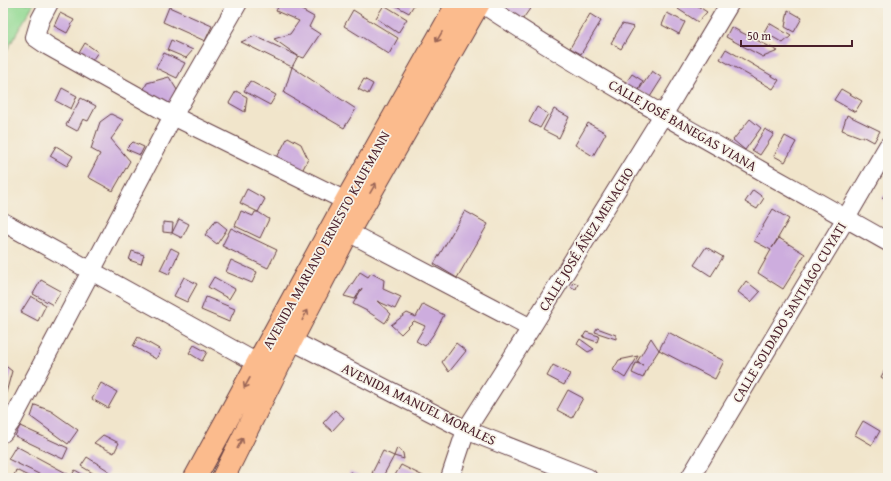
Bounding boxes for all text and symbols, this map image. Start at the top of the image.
scale bar [741,22,852,48]
text: 50 m [747,27,771,44]
one-way arrow [434,31,442,43]
street label: CALLE JOSÉ BANEGAS VIANA [605,74,761,176]
street label: AVENIDA MARIANO ERNESTO KAUFMANN [257,127,395,353]
street label: CALLE JOSÉ ÁÑEZ MENACHO [534,163,638,315]
one-way arrow [370,182,378,194]
street label: CALLE SOLDADO SANTIAGO CUYATI [727,218,851,406]
one-way arrow [302,309,309,321]
street label: AVENIDA MANUEL MORALES [338,358,500,450]
one-way arrow [242,377,250,389]
one-way arrow [237,437,244,449]

